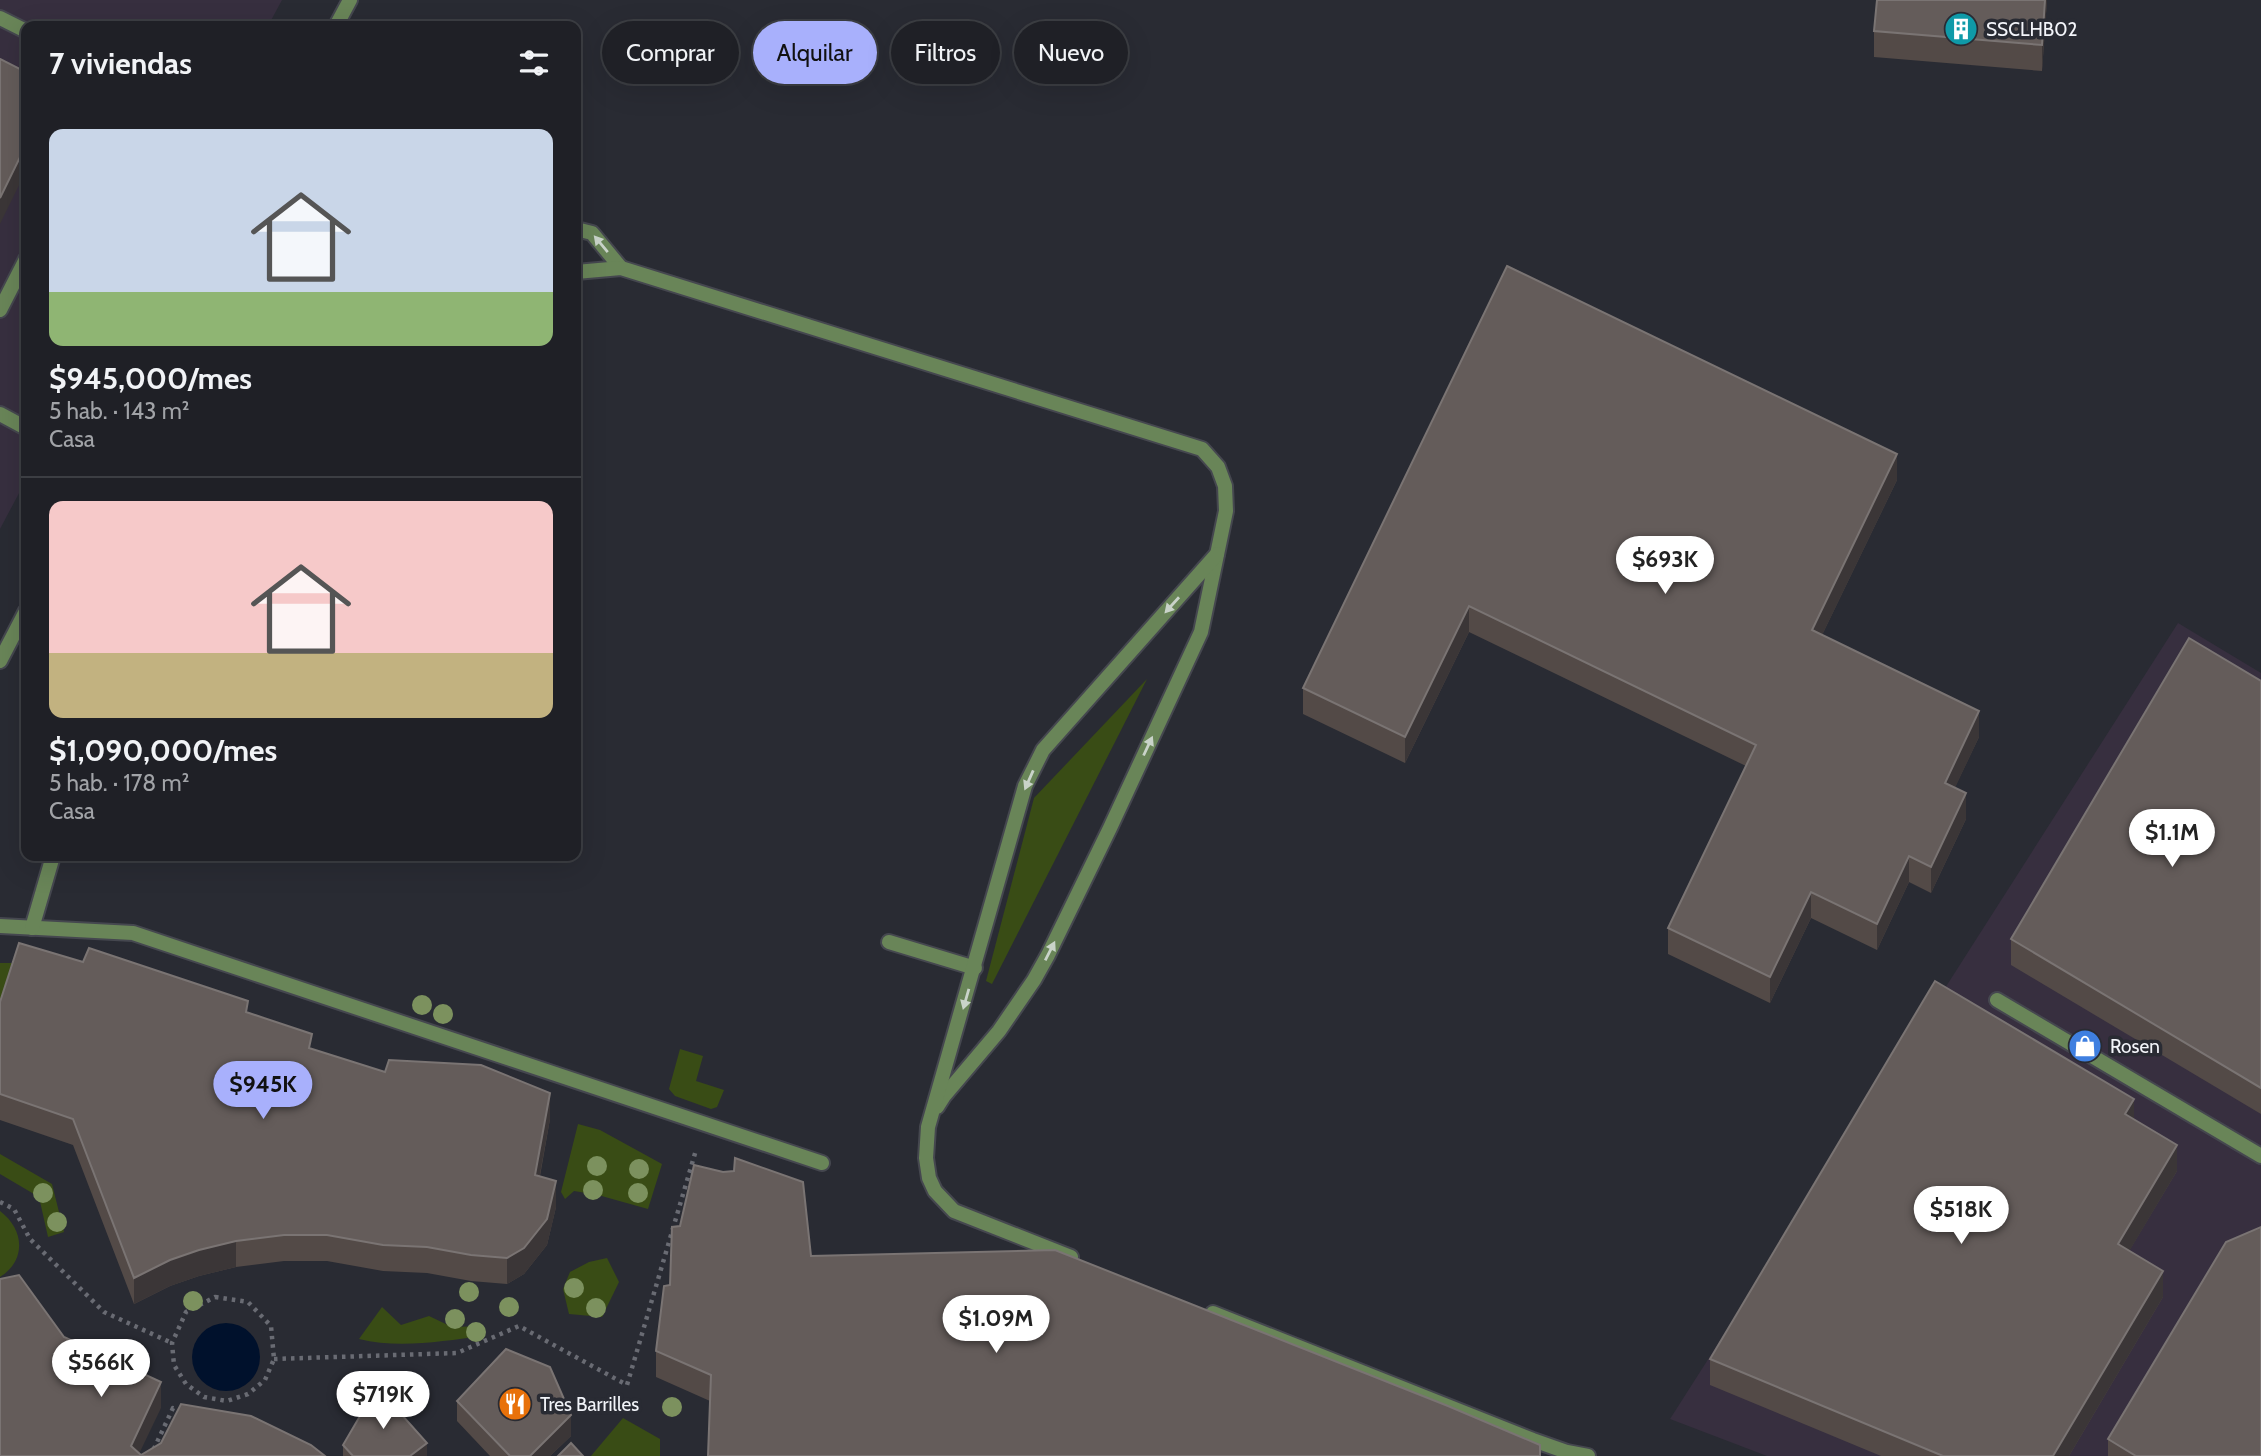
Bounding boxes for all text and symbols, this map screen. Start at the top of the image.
building icon: SSCLHB02 [1942,10,1980,48]
place label: SSCLHB02 [1986,18,2077,41]
chip: Comprar [602,21,739,84]
chip: Alquilar [753,21,877,84]
chip: Filtros [891,21,1000,84]
chip: Nuevo [1014,21,1128,84]
icon: filters [515,44,553,82]
text: 7 viviendas [49,45,192,82]
icon: home [238,174,364,300]
one-way arrow [594,236,609,253]
text: $945,000/mes [49,360,252,397]
text: 5 hab. · 143 m² [49,397,190,425]
text: Casa [49,425,95,453]
pin: $693K [1616,536,1714,596]
text: $693K [1632,545,1698,573]
icon: home [238,546,364,672]
one-way arrow [1164,596,1180,614]
text: $1,090,000/mes [49,732,277,769]
one-way arrow [1142,736,1154,756]
text: 5 hab. · 178 m² [49,769,189,797]
one-way arrow [1023,770,1034,791]
text: Casa [49,797,95,825]
pin: $1.1M [2123,810,2221,869]
text: $1.1M [2145,818,2199,846]
one-way arrow [1044,941,1055,961]
one-way arrow [960,989,970,1010]
shop icon: Rosen [2066,1027,2104,1065]
place label: Rosen [2110,1035,2160,1058]
pin: $945K [214,1062,312,1121]
text: $945K [229,1070,297,1098]
pin: $518K [1912,1186,2010,1246]
text: $518K [1930,1195,1992,1223]
pin: $1.09M [939,1296,1053,1355]
text: $1.09M [959,1304,1033,1332]
pin: $566K [52,1340,150,1399]
text: $566K [68,1348,134,1376]
pin: $719K [334,1372,432,1431]
text: $719K [353,1380,413,1408]
restaurant icon: Tres Barrilles [496,1385,534,1423]
place label: Tres Barrilles [540,1393,639,1416]

